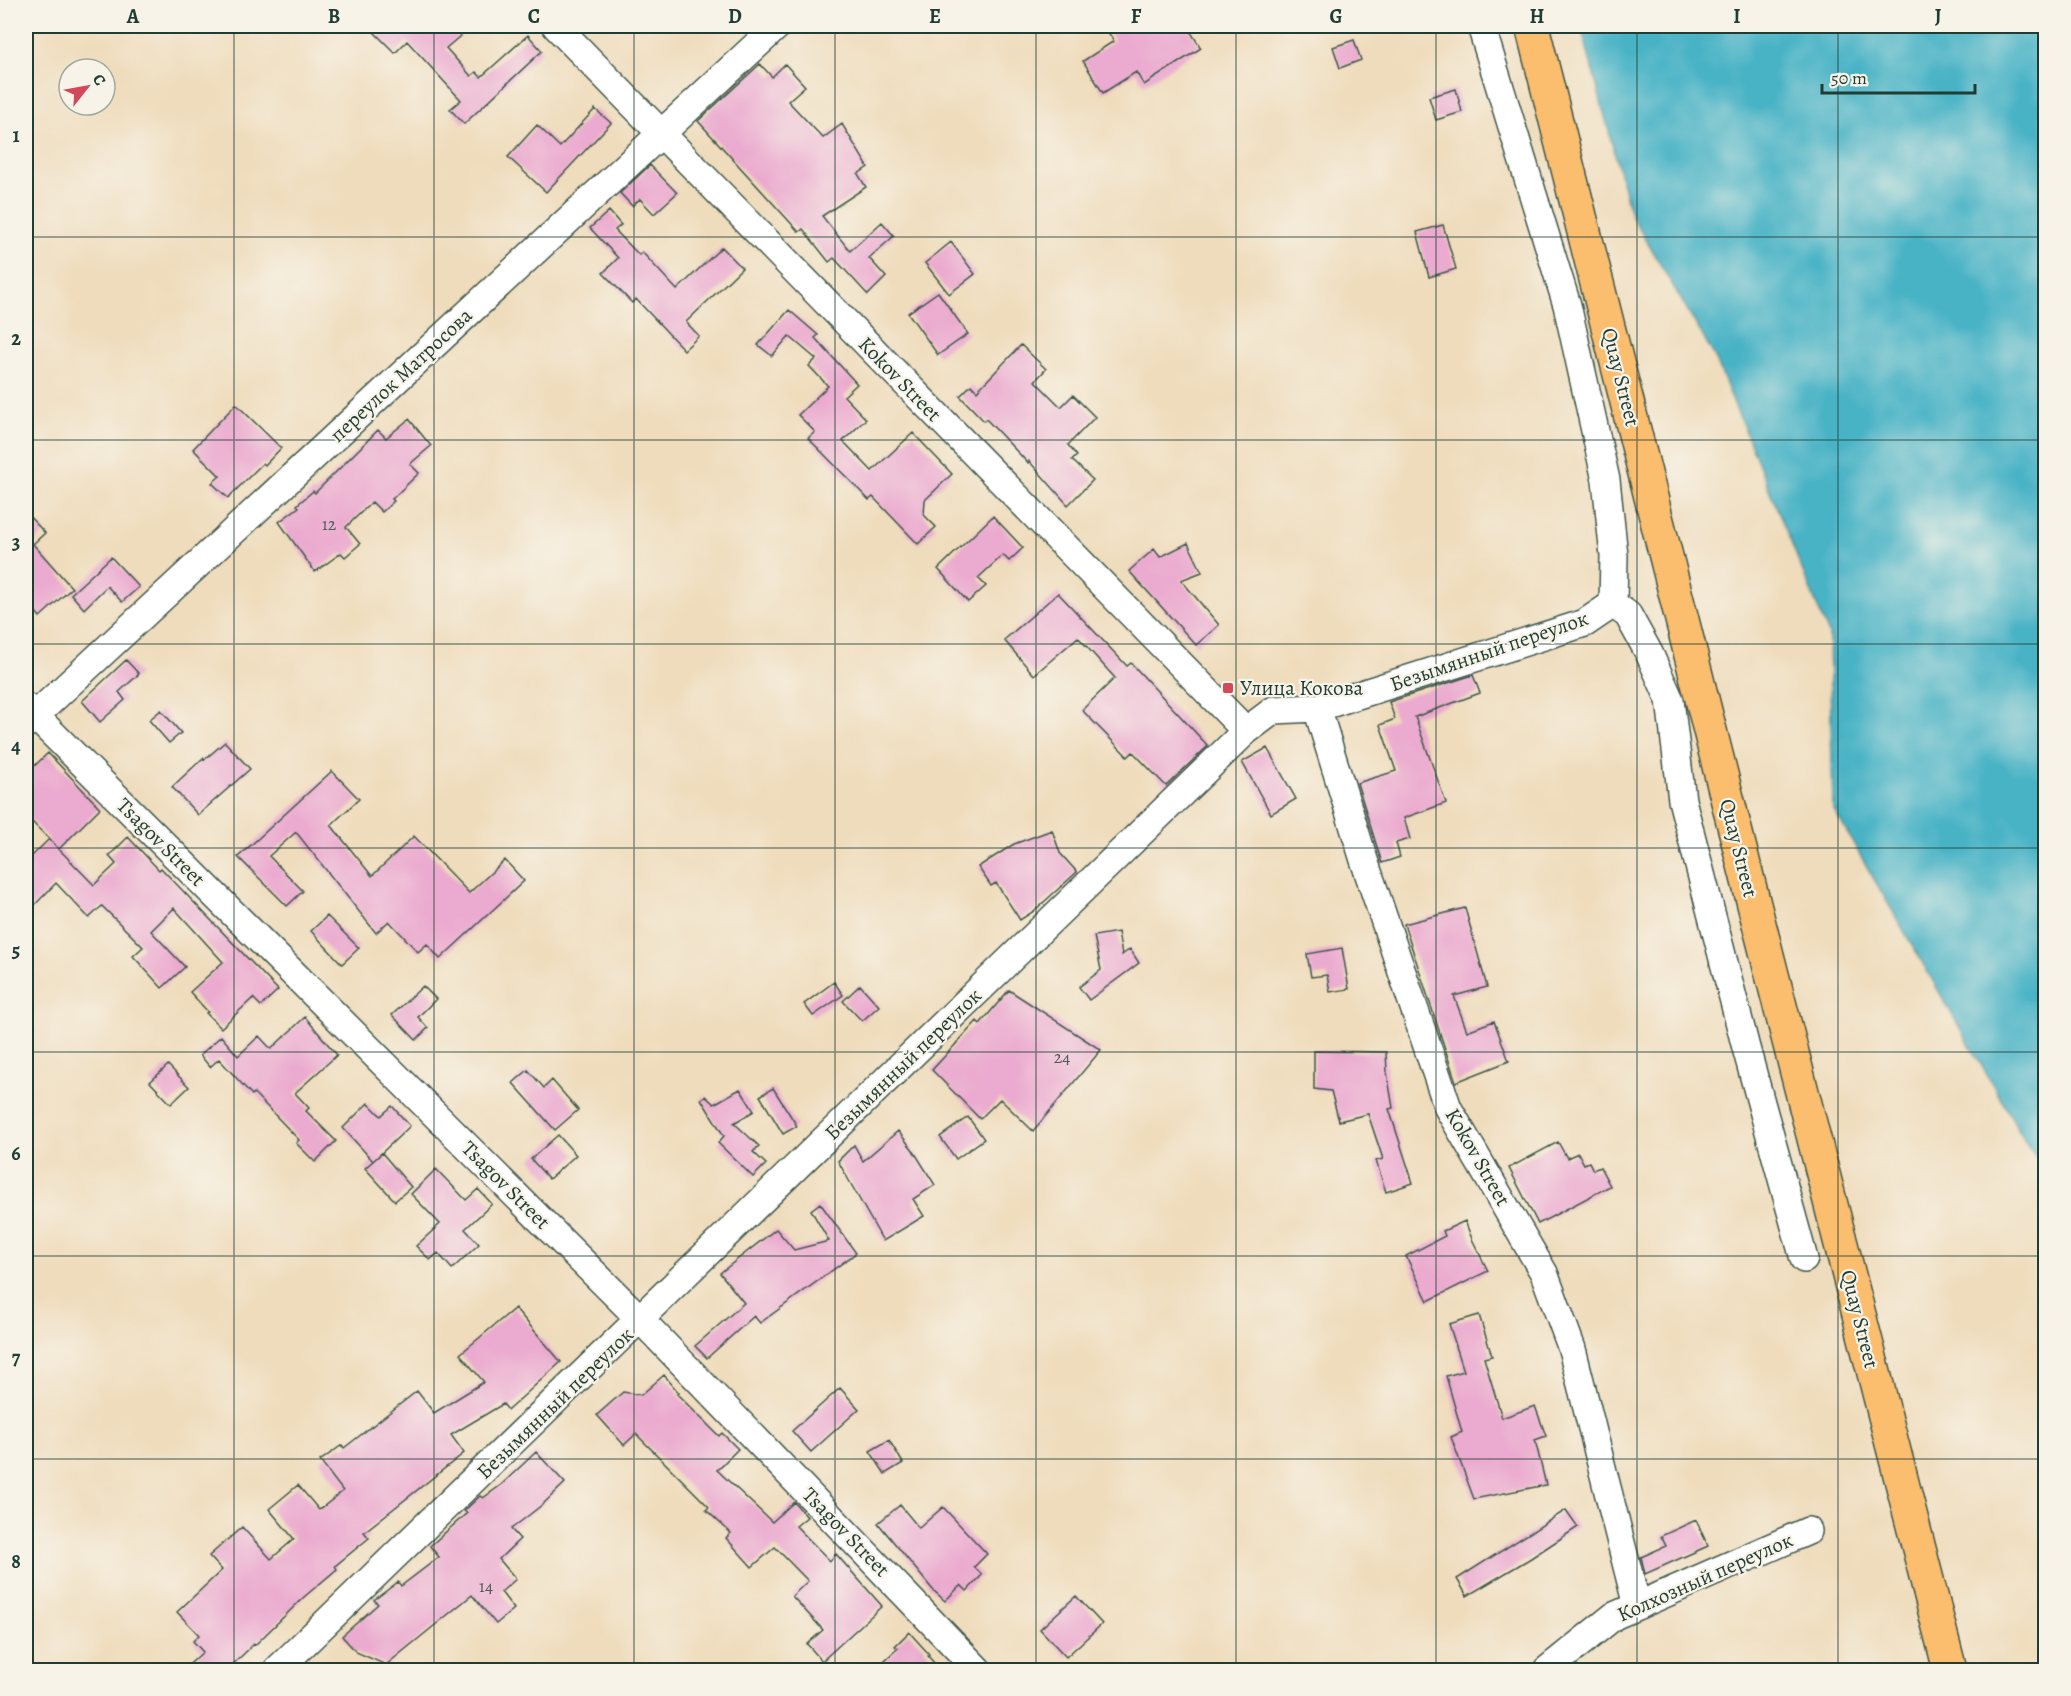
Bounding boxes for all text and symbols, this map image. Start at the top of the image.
text: A [126,3,140,30]
text: B [328,3,340,30]
text: C [528,3,540,30]
text: D [728,3,742,30]
text: E [929,3,941,30]
text: F [1131,3,1142,30]
text: G [1329,3,1343,30]
text: H [1530,3,1545,30]
text: I [1733,3,1741,30]
text: J [1935,3,1942,30]
north arrow [57,57,117,117]
scale bar [1822,57,1975,95]
text: 50 m [1831,66,1867,90]
text: С [87,70,111,90]
text: 1 [12,122,20,149]
street label: переулок Матросова [324,301,478,448]
text: 2 [11,325,21,352]
street label: Quay Street [1595,325,1647,429]
street label: Kokov Street [852,330,948,428]
house number: 12 [322,512,337,536]
text: 3 [12,529,20,556]
street label: Безымянный переулок [1386,604,1592,698]
place label: Улица Кокова [1240,674,1364,702]
marker: Улица Кокова [1221,681,1235,695]
text: 4 [11,733,21,760]
street label: Tsagov Street [111,792,211,892]
street label: Quay Street [1713,796,1765,900]
text: 5 [12,937,20,964]
street label: Безымянный переулок [819,982,988,1146]
house number: 24 [1054,1045,1070,1069]
street label: Kokov Street [1439,1103,1517,1211]
street label: Tsagov Street [456,1135,556,1235]
text: 6 [11,1140,21,1167]
street label: Quay Street [1834,1267,1886,1371]
street label: Безымянный переулок [471,1321,640,1485]
text: 7 [12,1344,21,1371]
street label: Tsagov Street [796,1481,896,1583]
street label: Колхозный переулок [1613,1526,1797,1628]
text: 8 [11,1548,21,1575]
house number: 14 [479,1574,493,1598]

